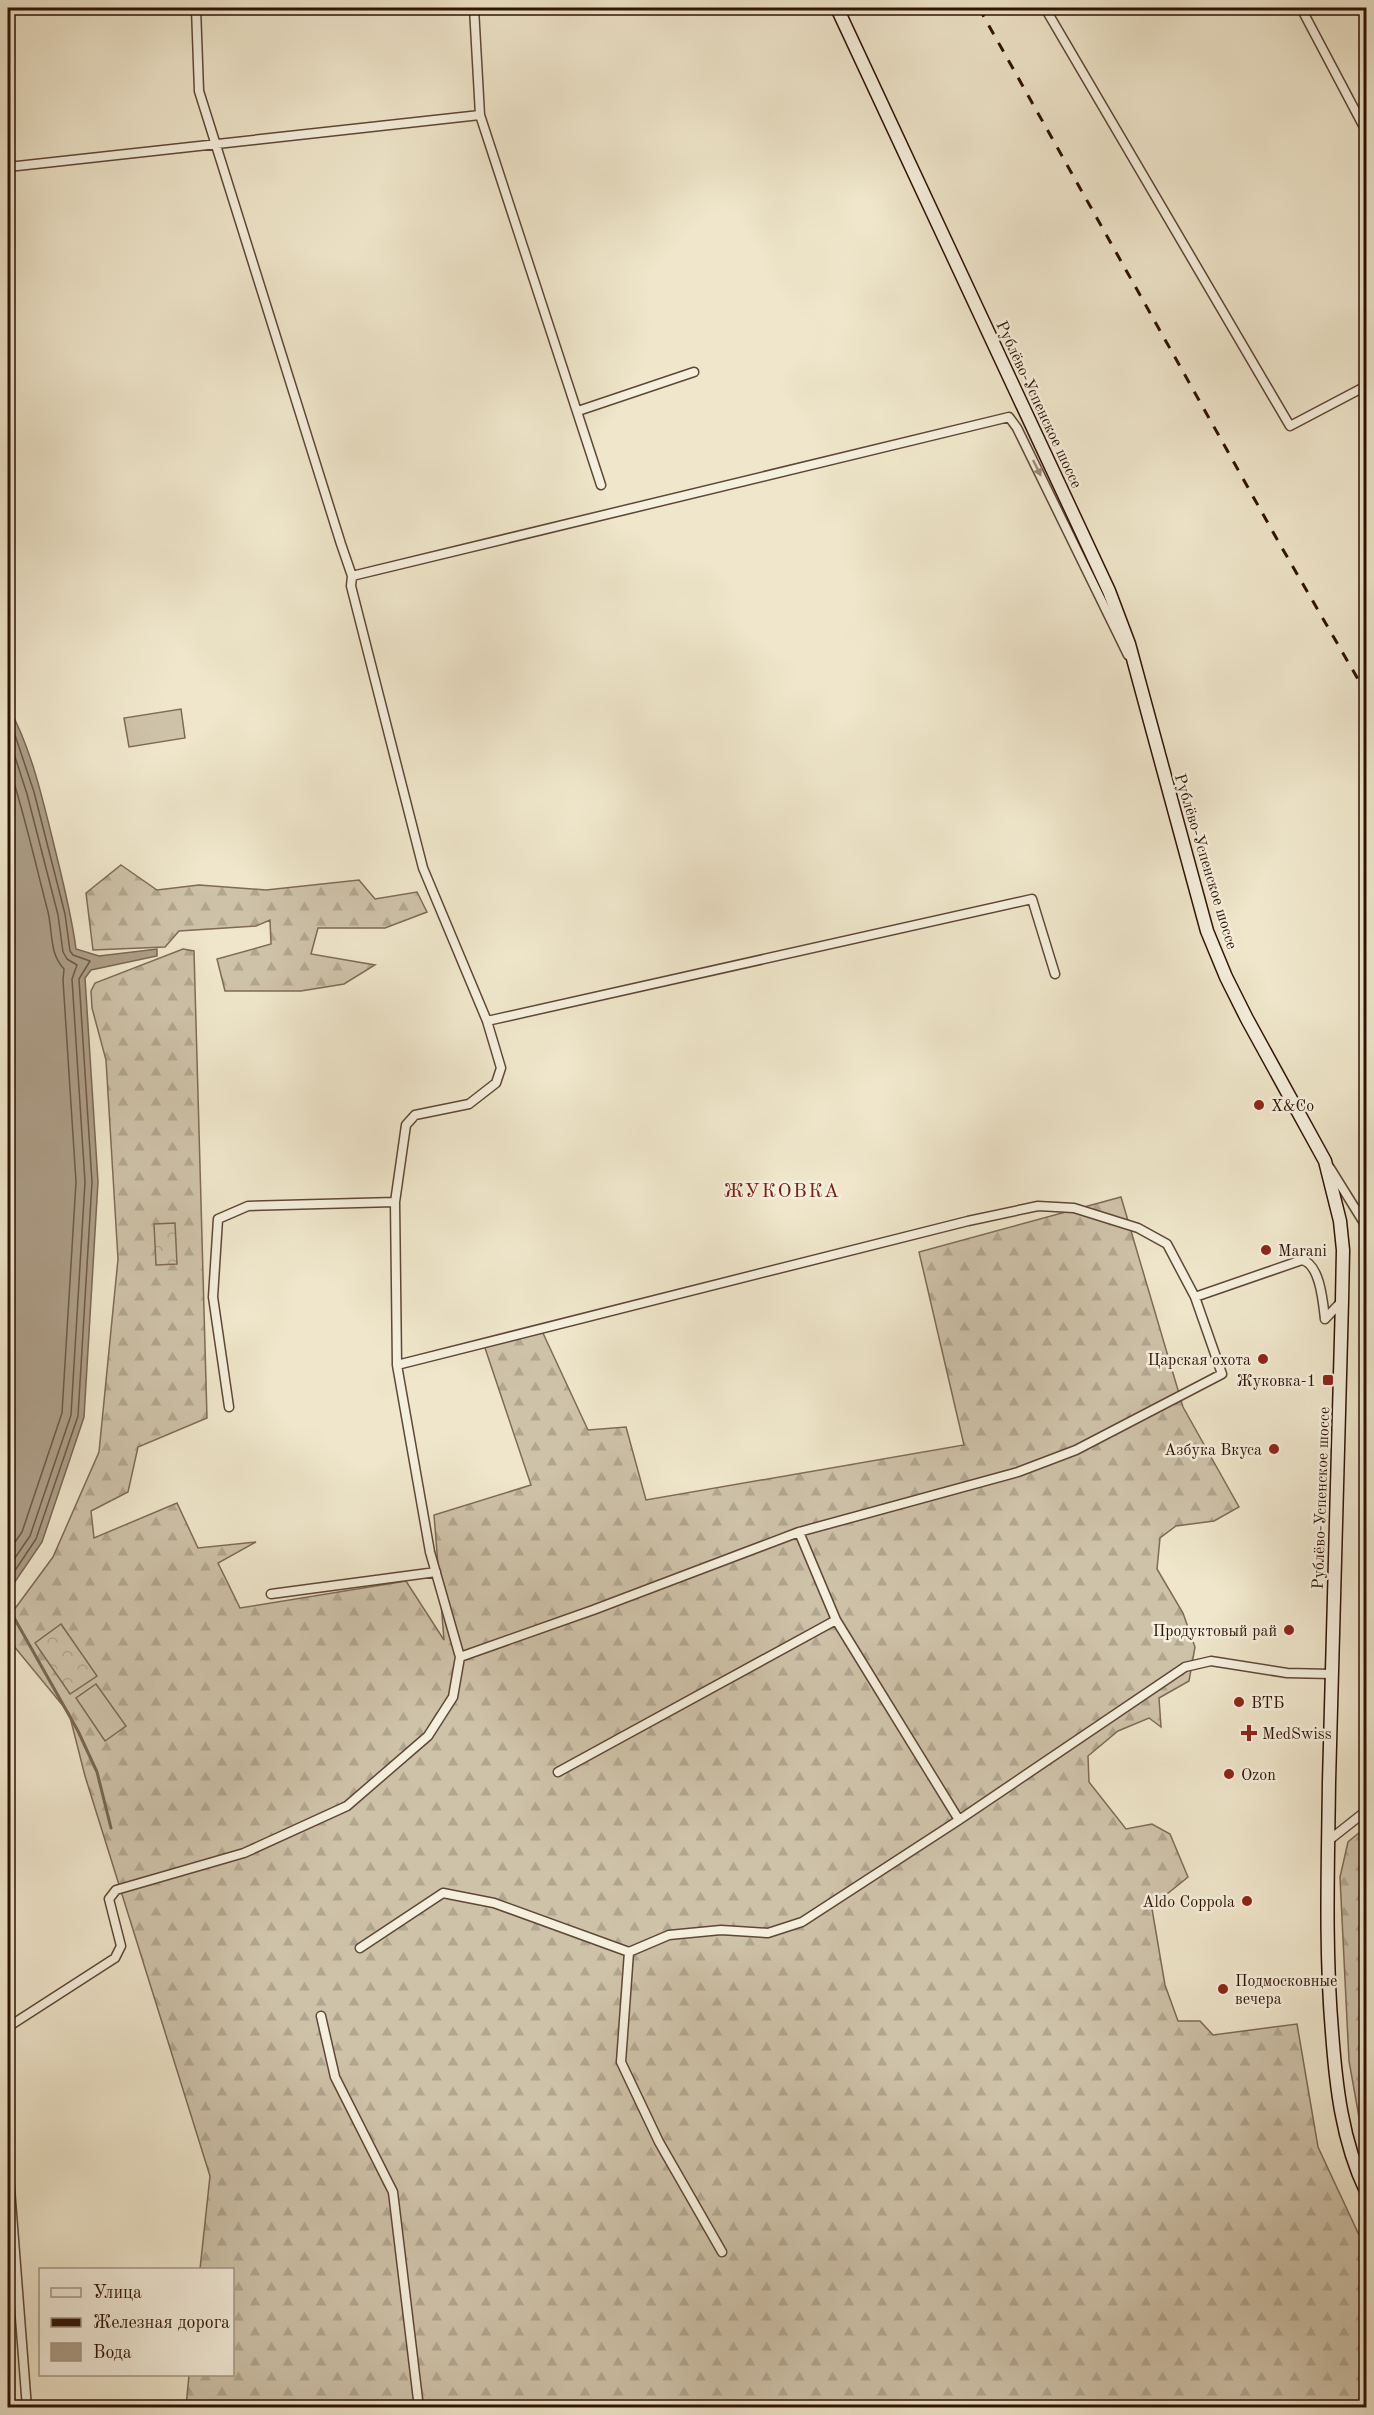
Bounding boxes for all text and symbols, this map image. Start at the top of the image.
street label: Рублёво-Успенское шоссе [992,319,1084,491]
one-way arrow [1032,460,1041,477]
street label: Рублёво-Успенское шоссе [1171,772,1239,951]
marker: X&Co [1252,1098,1266,1112]
place label: X&Co [1271,1099,1314,1115]
district label: ЖУКОВКА [723,1182,841,1202]
marker: Marani [1259,1243,1273,1257]
place label: Marani [1278,1244,1327,1260]
marker: Царская охота [1256,1352,1270,1366]
place label: Царская охота [1147,1353,1251,1369]
marker: Жуковка-1 [1321,1373,1335,1387]
place label: Жуковка-1 [1237,1374,1316,1390]
street label: Рублёво-Успенское шоссе [1311,1407,1333,1590]
marker: Азбука Вкуса [1267,1442,1281,1456]
place label: Азбука Вкуса [1164,1443,1262,1459]
marker: Продуктовый рай [1282,1623,1296,1637]
place label: Продуктовый рай [1153,1624,1277,1640]
marker: ВТБ [1232,1695,1246,1709]
place label: ВТБ [1251,1696,1284,1712]
marker: MedSwiss [1240,1724,1258,1742]
place label: MedSwiss [1262,1727,1332,1743]
marker: Ozon [1222,1767,1236,1781]
place label: Ozon [1241,1768,1276,1784]
marker: Aldo Coppola [1240,1894,1254,1908]
place label: Aldo Coppola [1142,1895,1235,1911]
place label: Подмосковные вечера [1235,1974,1337,2008]
marker: Подмосковные вечера [1216,1982,1230,1996]
legend [39,2268,234,2376]
text: Улица [93,2284,142,2302]
text: Железная дорога [93,2314,230,2332]
text: Вода [93,2344,132,2362]

